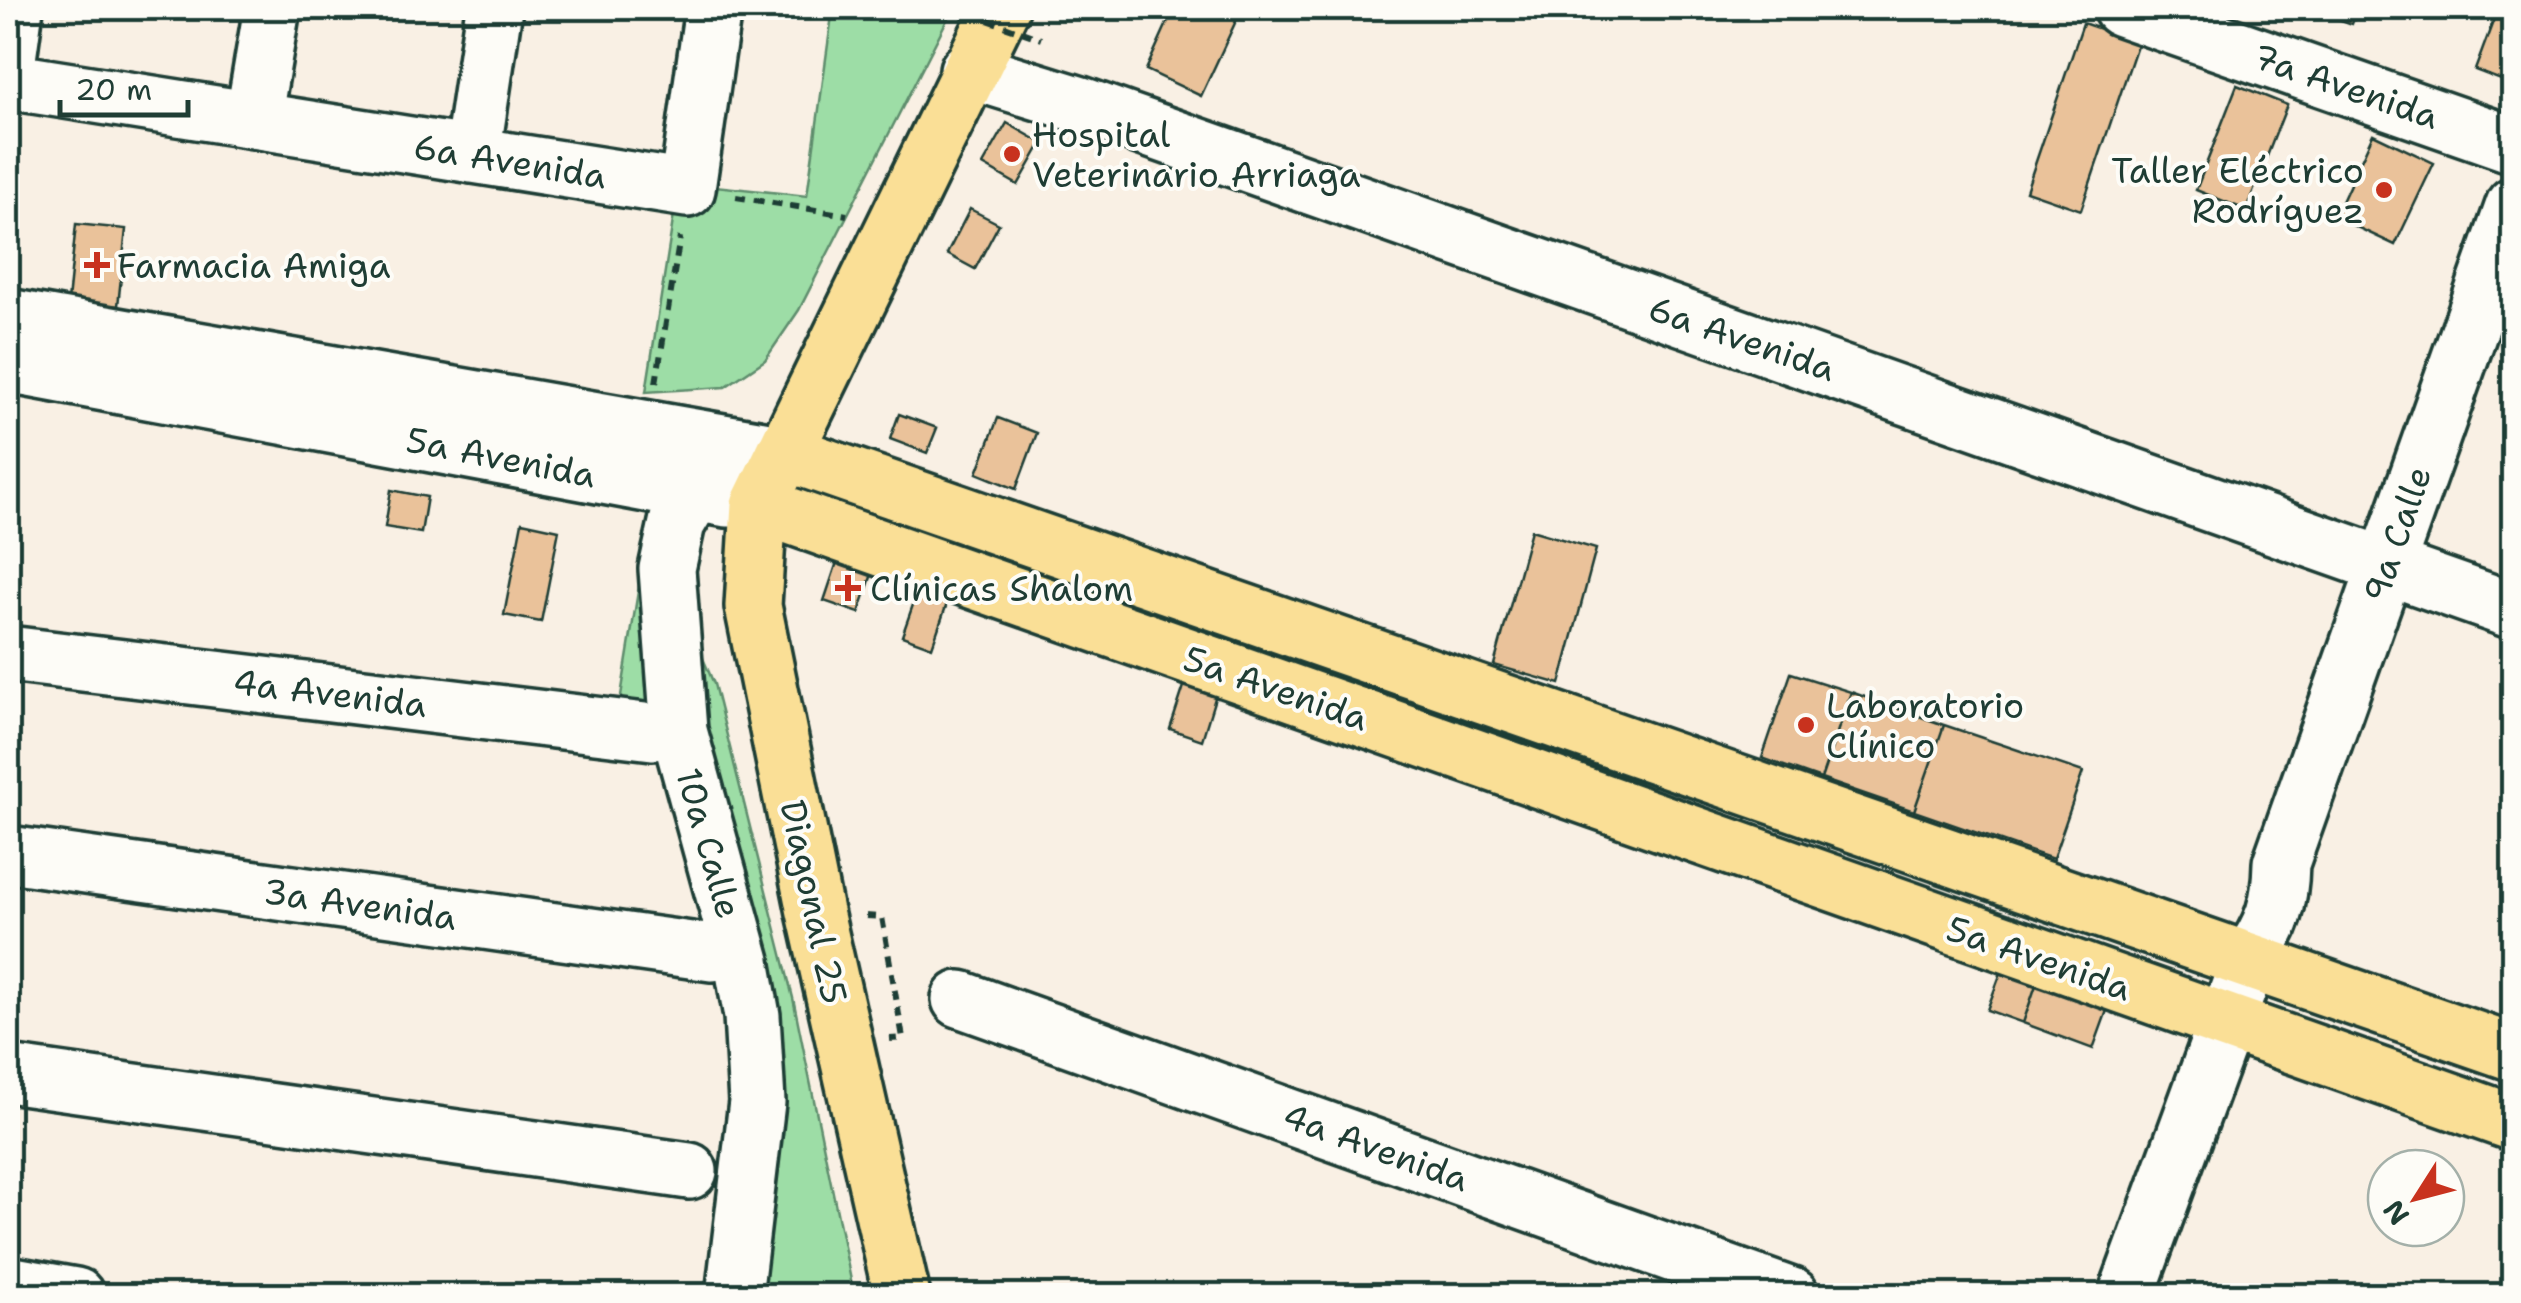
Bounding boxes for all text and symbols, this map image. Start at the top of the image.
street label: 7a Avenida [2247,32,2445,140]
scale bar [60,55,188,117]
text: 20 m [75,69,152,110]
place label: Hospital Veterinario Arriaga [1032,111,1361,198]
street label: 6a Avenida [410,123,610,199]
marker: Hospital Veterinario Arriaga [1001,143,1023,165]
place label: Taller Eléctrico Rodríguez [2111,147,2364,234]
marker: Taller Eléctrico Rodríguez [2373,179,2395,201]
place label: Farmacia Amiga [117,242,391,289]
marker: Farmacia Amiga [86,254,108,276]
street label: 6a Avenida [1642,284,1842,392]
street label: 5a Avenida [402,416,600,498]
street label: 9a Calle [2352,460,2442,608]
place label: Clínicas Shalom [870,565,1133,612]
marker: Clínicas Shalom [835,575,861,601]
street label: 5a Avenida [1177,634,1375,742]
street label: 4a Avenida [231,658,430,728]
place label: Laboratorio Clínico [1826,682,2024,769]
marker: Laboratorio Clínico [1795,714,1817,736]
street label: 10a Calle [665,762,753,924]
street label: Diagonal 25 [769,796,859,1008]
street label: 3a Avenida [260,867,460,941]
street label: 5a Avenida [1940,904,2138,1012]
street label: 4a Avenida [1276,1092,1476,1202]
north arrow [2366,1148,2466,1248]
text: N [2374,1193,2418,1233]

